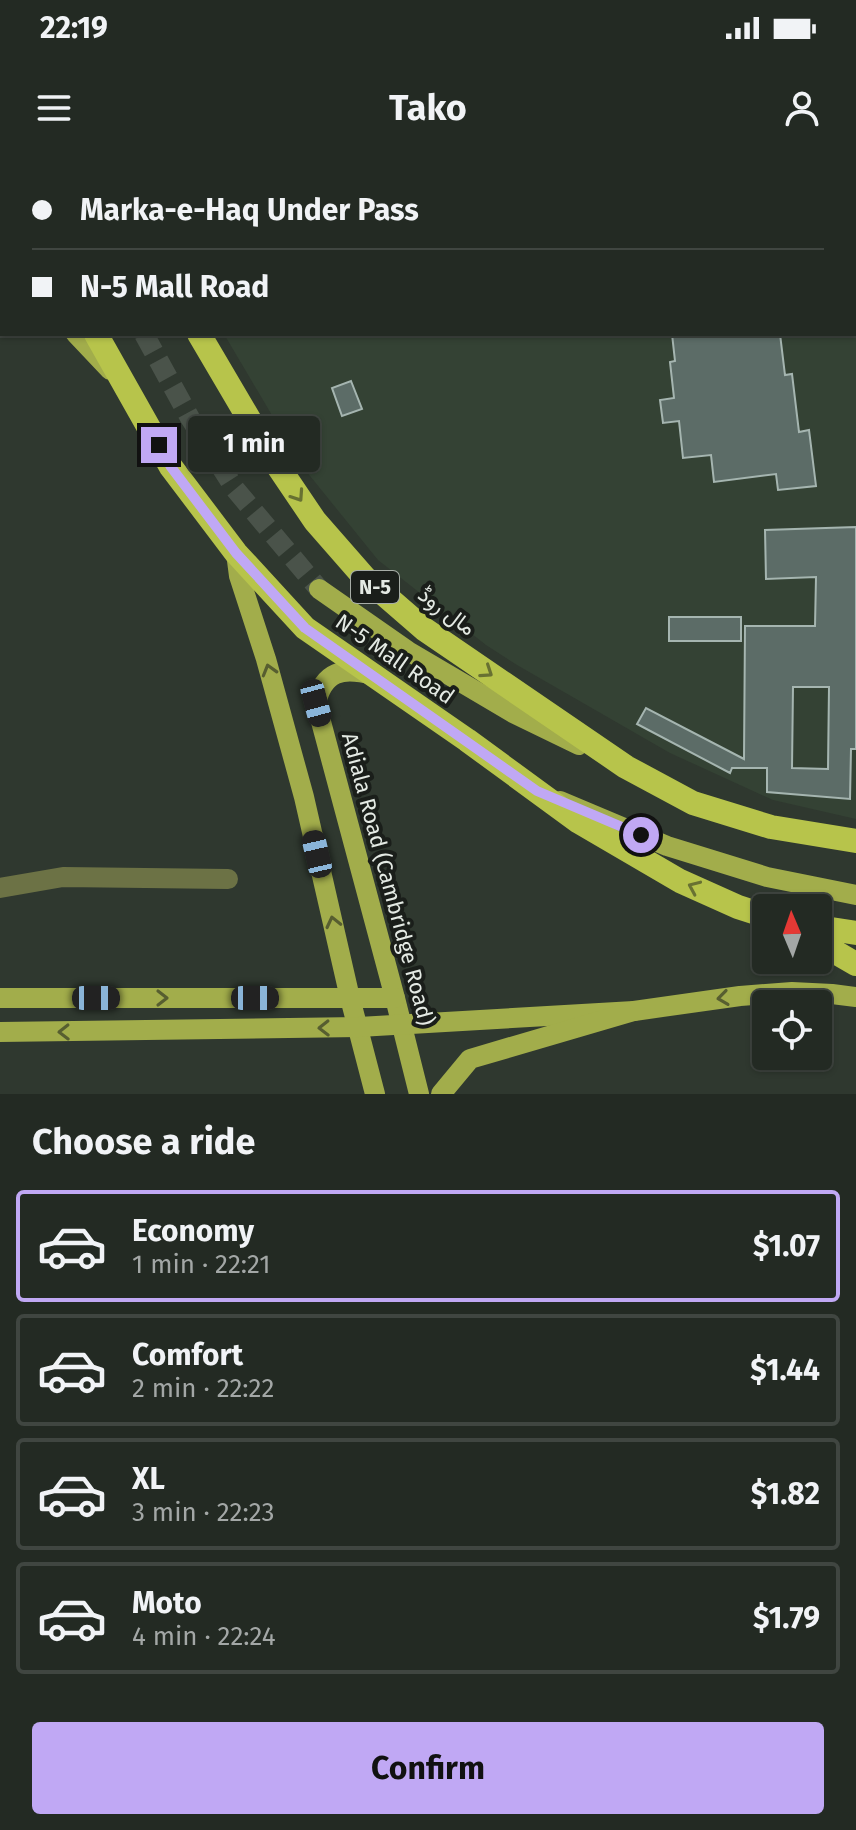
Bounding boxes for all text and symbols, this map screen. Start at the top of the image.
text: 22:19 [40,10,108,46]
icon: menu [32,86,76,130]
text: Tako [389,86,467,130]
icon: person [780,86,824,130]
text: Marka-e-Haq Under Pass [80,192,419,228]
text: N-5 Mall Road [80,269,269,305]
callout: 1 min [187,417,319,473]
route end [141,427,177,463]
text: 1 min [223,428,285,459]
one-way arrow [288,488,303,502]
road number: N-5 [351,571,399,603]
street label: مال روڈ [413,581,481,641]
street label: N-5 Mall Road [330,608,460,710]
one-way arrow [478,662,492,677]
one-way arrow [262,663,279,677]
car [298,677,334,729]
street label: Adiala Road (Cambridge Road) [336,730,440,1028]
route start [623,817,659,853]
car [300,828,334,880]
one-way arrow [687,881,702,897]
north arrow [752,894,832,974]
map controls [752,894,832,1070]
one-way arrow [325,915,342,929]
car [72,986,120,1010]
car [231,986,279,1010]
one-way arrow [156,989,169,1007]
one-way arrow [716,989,729,1006]
button: locate [752,990,832,1070]
one-way arrow [317,1019,330,1037]
one-way arrow [57,1023,70,1040]
text: Choose a ride [32,1120,255,1164]
icon: car [36,1210,108,1282]
text: Economy [132,1213,254,1249]
text: $1.07 [753,1228,820,1264]
text: 1 min · 22:21 [132,1249,270,1280]
icon: car [36,1334,108,1406]
text: Comfort [132,1337,243,1373]
text: $1.44 [750,1352,820,1388]
text: 2 min · 22:22 [132,1373,274,1404]
icon: car [36,1458,108,1530]
text: XL [132,1461,165,1497]
text: $1.82 [751,1476,820,1512]
text: 3 min · 22:23 [132,1497,274,1528]
icon: car [36,1582,108,1654]
text: Moto [132,1585,202,1621]
text: $1.79 [753,1600,820,1636]
text: 4 min · 22:24 [132,1621,276,1652]
button: Confirm [32,1722,824,1814]

